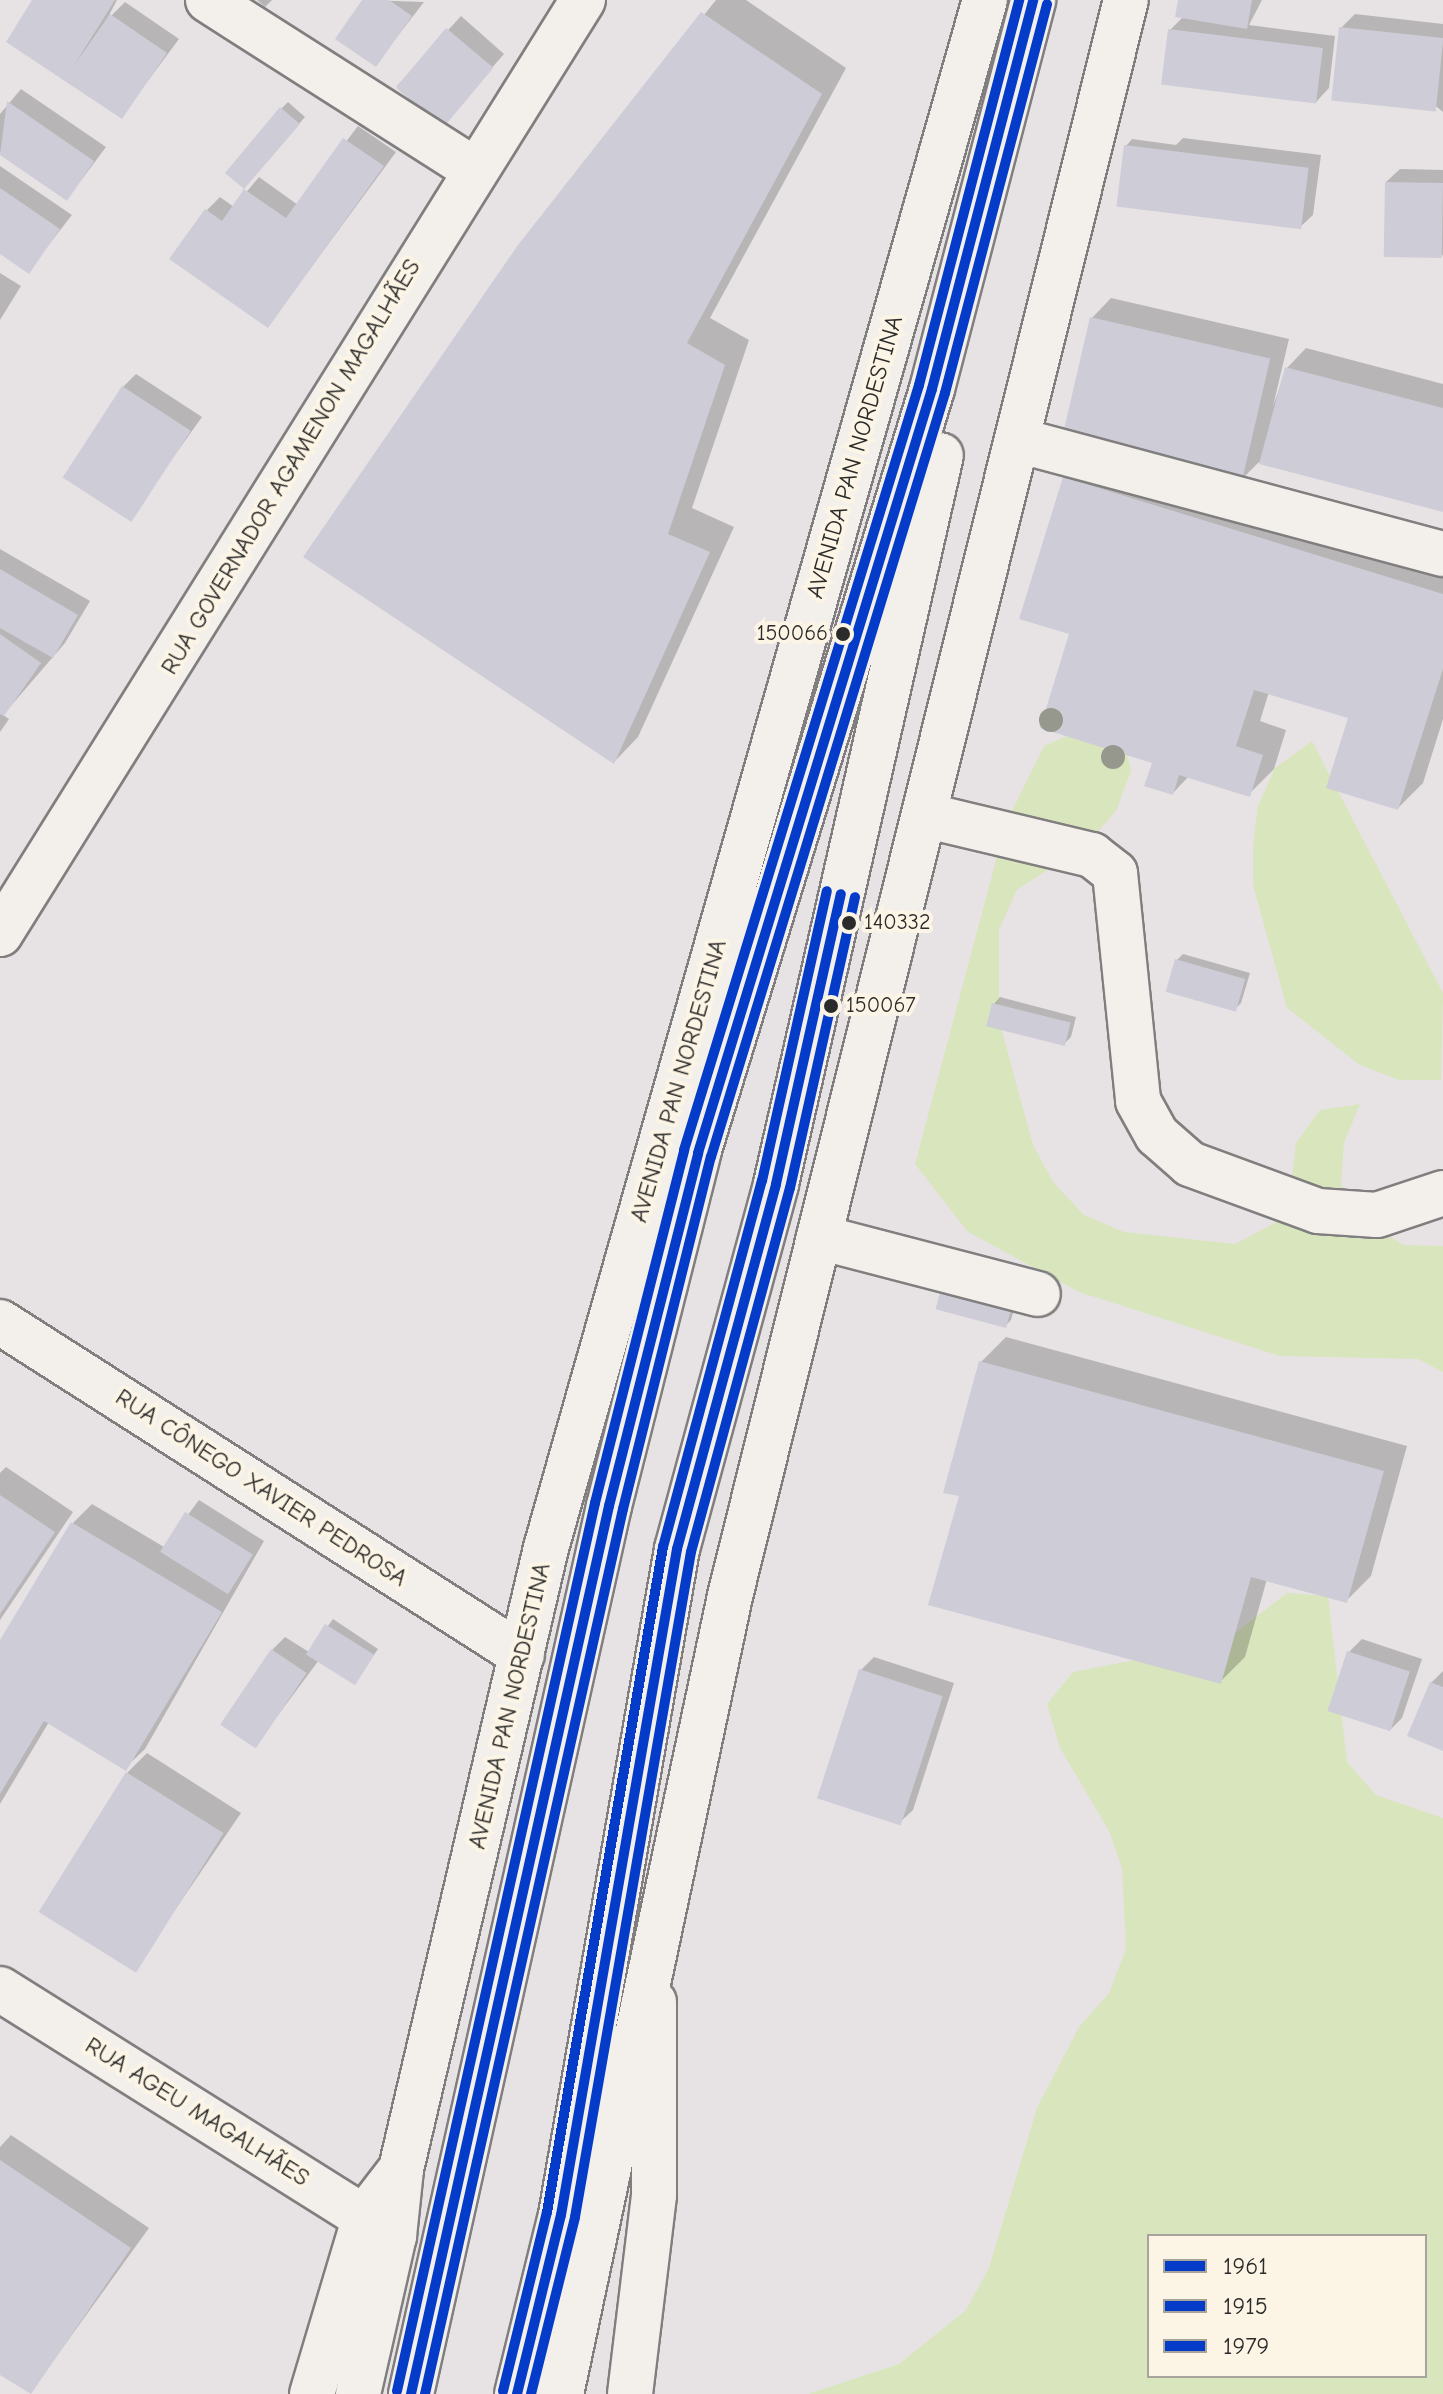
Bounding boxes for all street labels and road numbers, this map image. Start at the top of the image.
street label: RUA GOVERNADOR AGAMENON MAGALHÃES [155,254,427,680]
street label: AVENIDA PAN NORDESTINA [801,312,909,602]
street label: AVENIDA PAN NORDESTINA [625,936,733,1226]
street label: RUA CÔNEGO XAVIER PEDROSA [110,1383,412,1593]
street label: AVENIDA PAN NORDESTINA [463,1560,557,1852]
street label: RUA AGEU MAGALHÃES [80,2031,314,2193]

